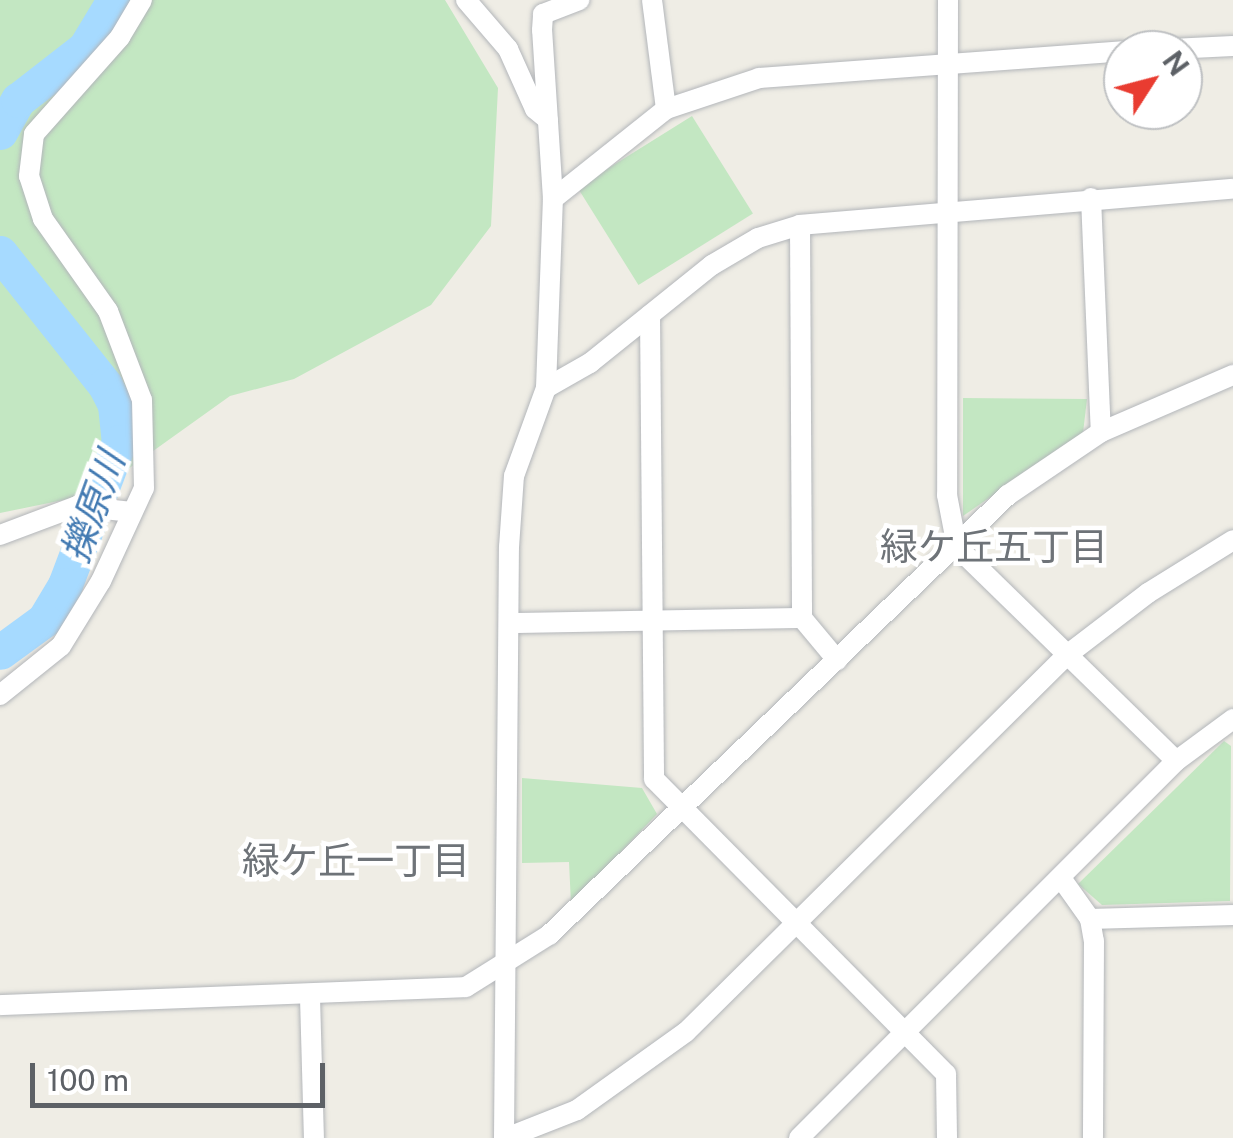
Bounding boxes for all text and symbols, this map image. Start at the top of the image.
north arrow [1103,30,1203,130]
text: N [1156,45,1196,82]
water label: 擽原川 [52,446,134,568]
district label: 緑ケ丘五丁目 [880,524,1108,570]
district label: 緑ケ丘一丁目 [242,838,470,884]
scale bar [35,1043,330,1105]
text: 100 m [47,1062,129,1098]

